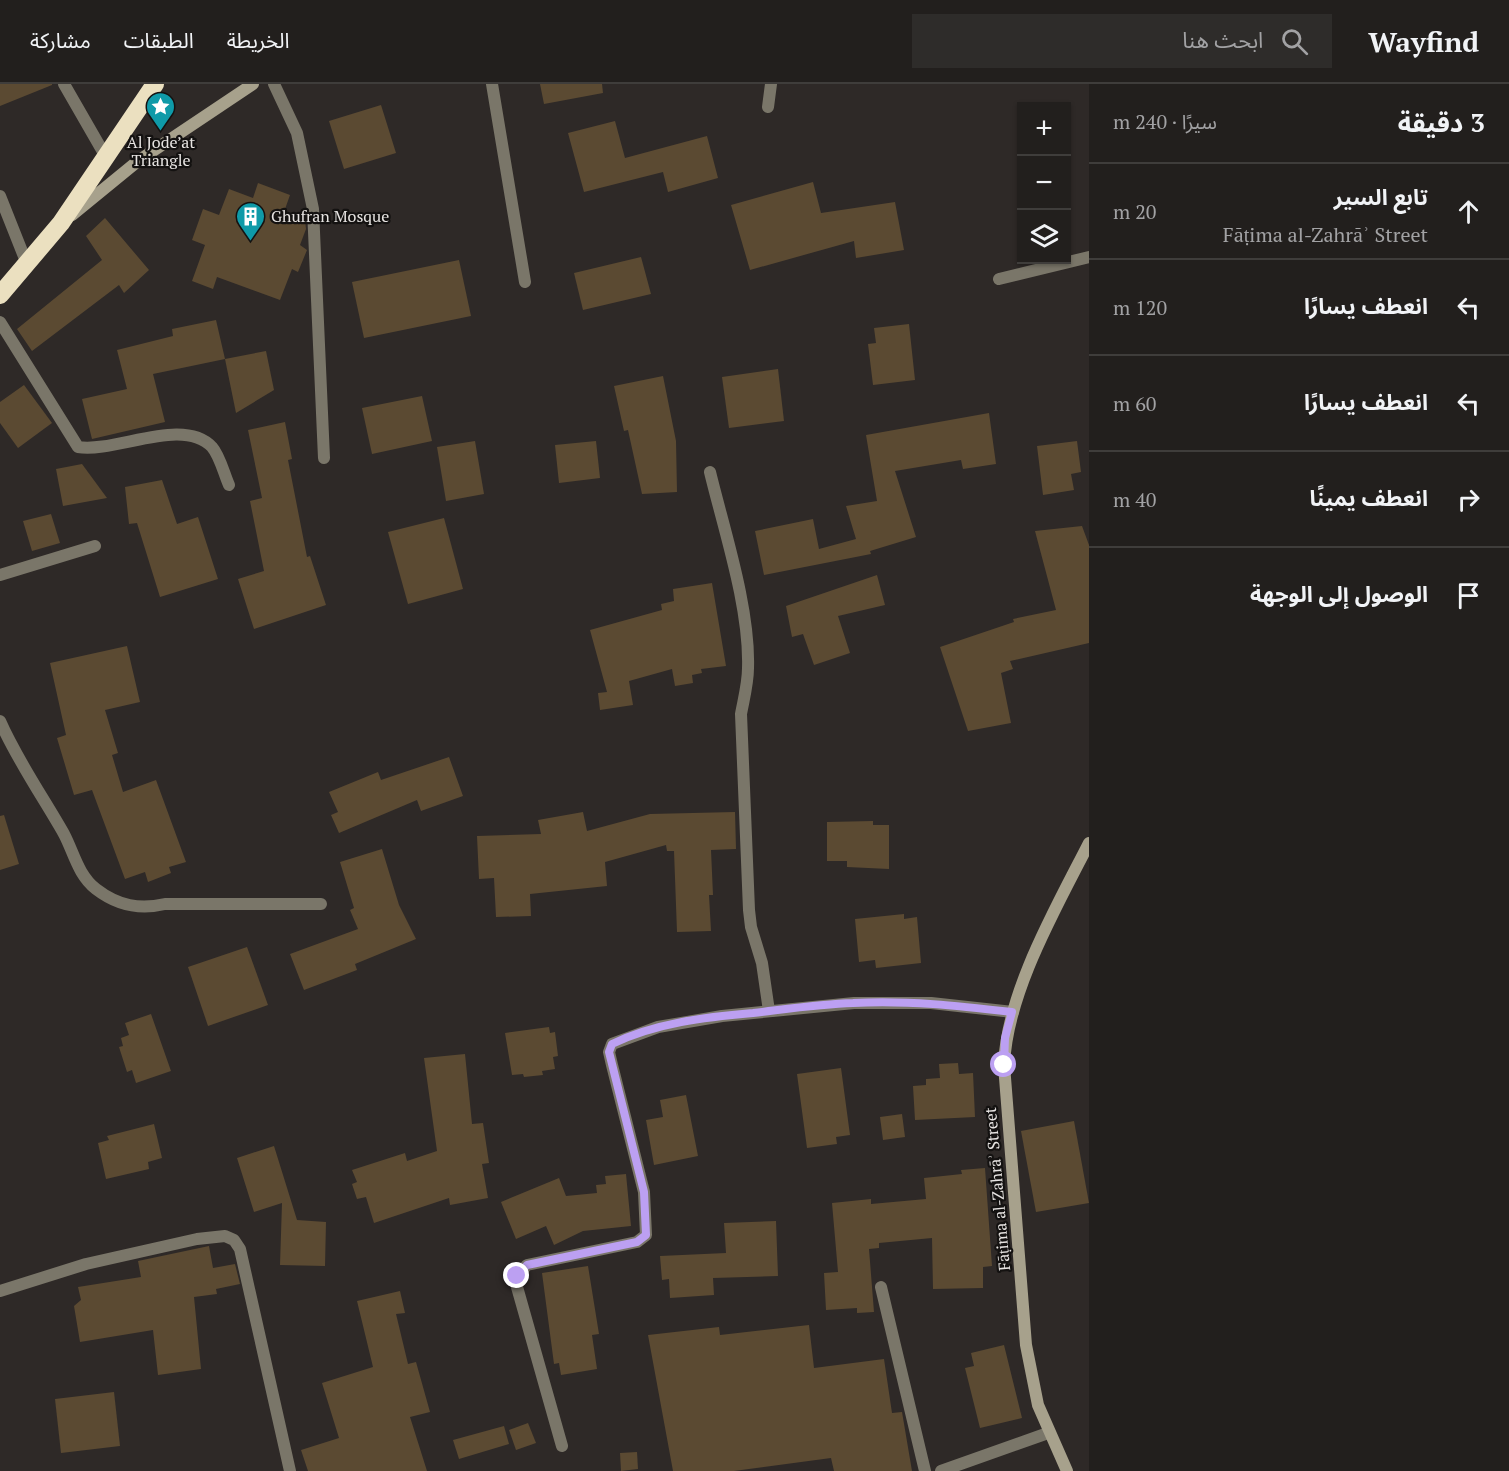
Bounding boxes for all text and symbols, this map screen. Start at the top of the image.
search box [912,14,1332,68]
text: Wayfind [1368,23,1479,60]
text: ابحث هنا [1182,25,1263,54]
icon: search [1278,25,1311,58]
text: مشاركة [30,26,91,54]
text: الطبقات [124,26,194,54]
text: الخريطة [227,26,290,54]
place icon: Al Jode’at Triangle [145,91,177,133]
map controls [1017,102,1071,264]
button: + [1017,102,1071,156]
text: 3 دقيقة [1398,105,1485,139]
text: سيرًا · 240 m [1113,108,1217,135]
place label: Al Jode’at Triangle [127,131,195,171]
button: − [1017,156,1071,210]
text: تابع السير [1334,182,1428,211]
icon: ahead [1452,195,1485,228]
text: 20 m [1113,198,1156,225]
building icon: Ghufran Mosque [234,200,266,242]
place label: Ghufran Mosque [271,205,389,227]
button: layers [1017,210,1071,264]
text: Fāṭima al-Zahrāʾ Street [1223,221,1428,248]
text: انعطف يسارًا [1304,291,1428,320]
icon: left [1452,291,1485,324]
text: 120 m [1113,294,1167,321]
text: انعطف يسارًا [1304,387,1428,416]
icon: left [1452,387,1485,420]
text: 60 m [1113,390,1156,417]
text: انعطف يمينًا [1310,483,1428,512]
icon: right [1452,483,1485,516]
text: 40 m [1113,486,1156,513]
text: الوصول إلى الوجهة [1250,579,1428,608]
icon: arrive [1452,579,1485,612]
route start [990,1051,1016,1077]
street label: Fāṭima al-Zahrāʾ Street [979,1106,1015,1272]
route end [503,1262,529,1288]

